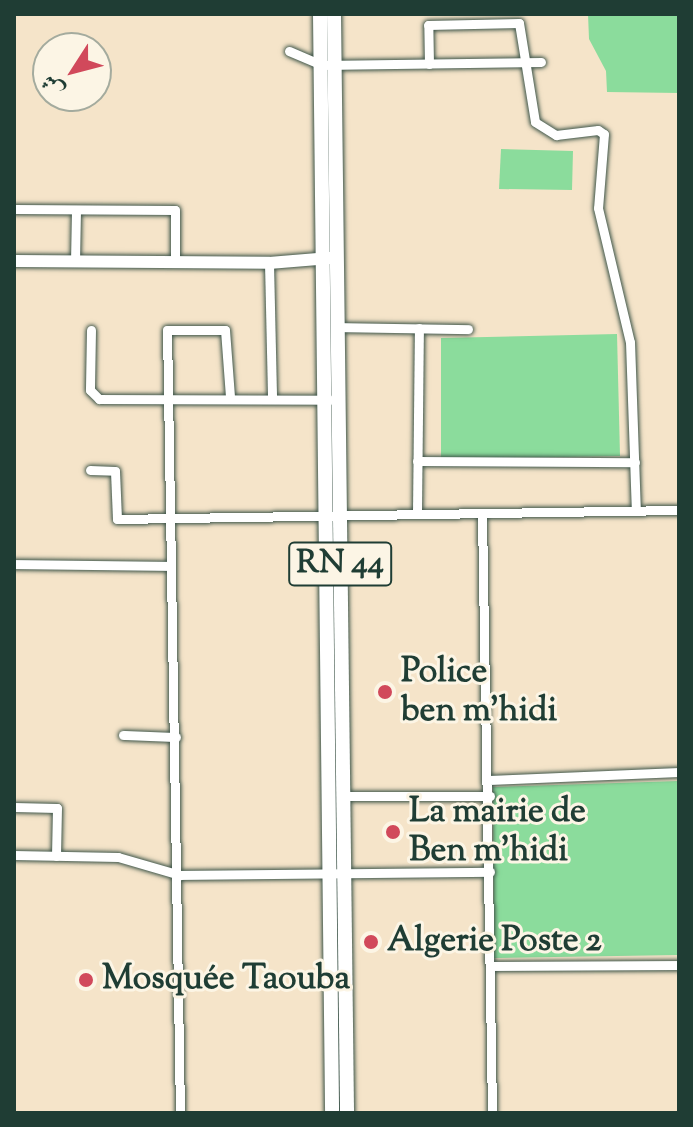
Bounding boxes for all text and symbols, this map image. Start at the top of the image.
north arrow [32,32,112,112]
text: ش [35,67,74,103]
road number: RN 44 [288,536,392,592]
place label: Police ben m'hidi [401,652,557,732]
marker: Police ben m'hidi [376,683,394,701]
place label: La mairie de Ben m'hidi [409,792,586,872]
marker: La mairie de Ben m'hidi [384,823,402,841]
place label: Algerie Poste 2 [387,922,602,962]
marker: Algerie Poste 2 [362,933,380,951]
place label: Mosquée Taouba [102,960,350,1000]
marker: Mosquée Taouba [77,971,95,989]

